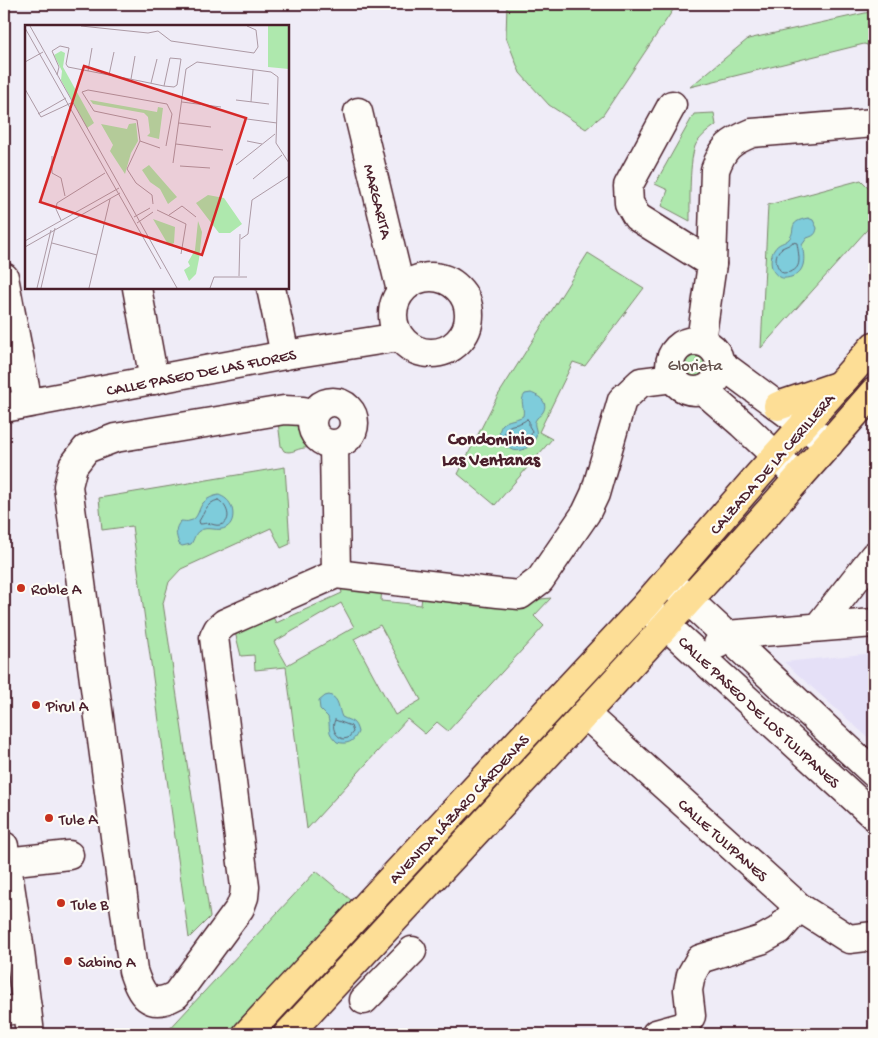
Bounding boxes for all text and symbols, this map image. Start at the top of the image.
inset map [25,25,289,289]
street label: MARGARITA [357,163,394,243]
street label: CALLE PASEO DE LAS FLORES [105,347,299,402]
park label: Glorieta [668,358,723,377]
street label: CALZADA DE LA CERILLERA [707,390,841,540]
district label: Condominio Las Ventanas [442,430,541,472]
marker: Roble A [15,582,27,594]
place label: Roble A [31,582,83,601]
street label: CALLE PASEO DE LOS TULIPANES [673,633,843,794]
marker: Pirul A [30,699,42,711]
place label: Pirul A [45,699,90,718]
street label: AVENIDA LÁZARO CÁRDENAS [386,731,535,889]
street label: CALLE TULIPANES [673,796,771,887]
marker: Tule A [43,812,55,824]
place label: Tule A [58,812,99,831]
marker: Tule B [55,897,67,909]
place label: Tule B [70,897,109,916]
marker: Sabino A [62,955,74,967]
place label: Sabino A [78,955,137,974]

